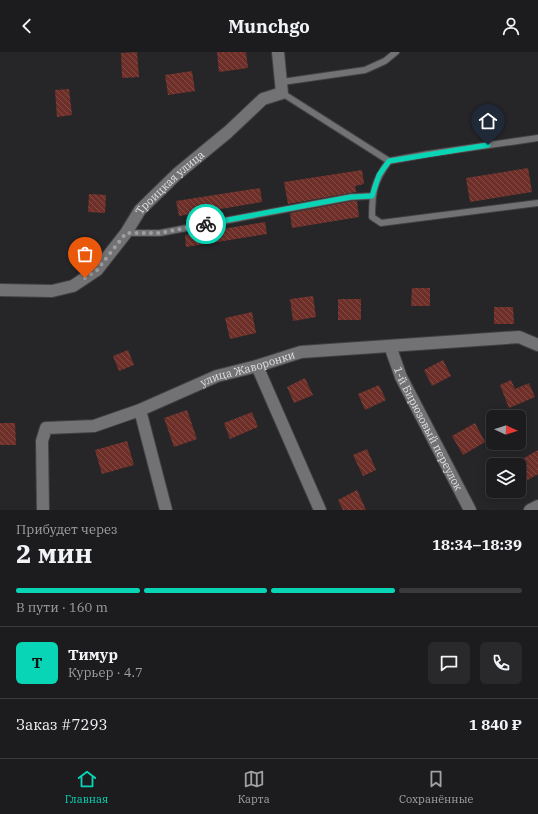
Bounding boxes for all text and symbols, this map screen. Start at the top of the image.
icon: back [16,15,38,37]
text: Munchgo [228,15,310,38]
icon: person [500,15,522,37]
pin [471,104,505,145]
icon: home [477,110,499,132]
street label: Троицкая улица [132,147,207,217]
courier [186,204,226,244]
icon: bike [195,213,217,235]
pin [68,237,102,278]
icon: bag [74,243,96,265]
street label: улица Жаворонки [198,347,297,390]
street label: 1-й Бирюзовый переулок [391,364,466,493]
north arrow [486,410,526,450]
map controls [486,410,526,498]
button: layers [486,458,526,498]
text: Прибудет через [16,521,118,538]
text: 18:34–18:39 [432,535,522,554]
text: 2 мин [16,536,92,570]
text: В пути · 160 m [16,599,108,616]
button: chat [428,642,470,684]
button: phone [480,642,522,684]
text: Тимур [68,645,118,664]
text: Т [32,653,42,672]
text: Курьер · 4.7 [68,664,143,681]
text: Заказ #7293 [16,715,108,734]
text: 1 840 ₽ [469,715,522,734]
tab: Главная [65,768,108,806]
tab: Карта [238,768,270,806]
tab: Сохранённые [399,768,473,806]

